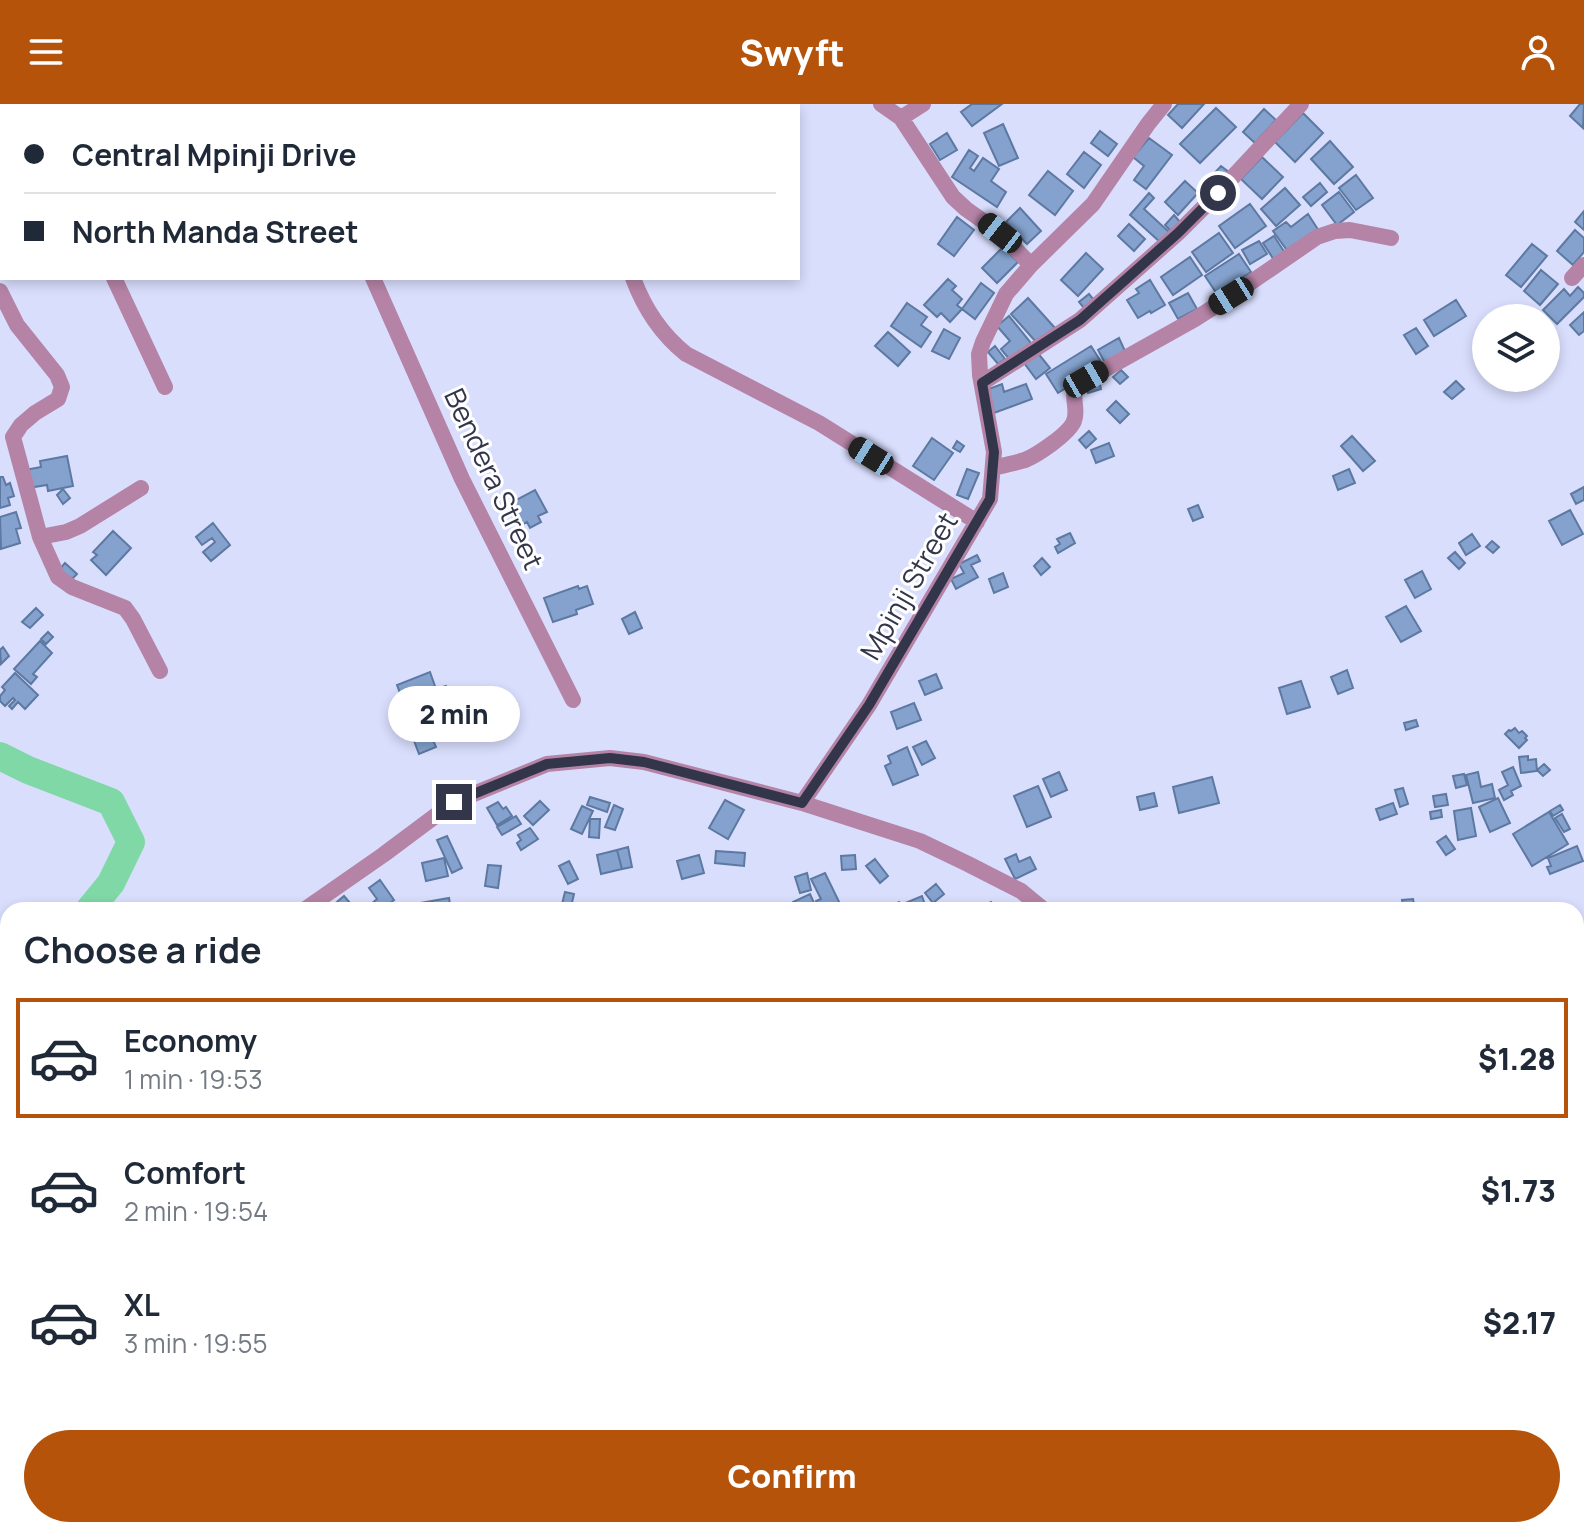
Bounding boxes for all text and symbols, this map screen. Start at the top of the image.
text: Swyft [739,28,845,77]
icon: menu [24,30,68,74]
icon: person [1516,30,1560,74]
text: Central Mpinji Drive [72,134,357,175]
route start [1200,175,1236,211]
car [974,209,1026,257]
text: North Manda Street [72,211,359,252]
car [1204,273,1258,319]
map controls [1472,304,1560,392]
button: layers [1472,304,1560,392]
car [1059,357,1113,401]
street label: Bendera Street [436,382,553,575]
car [844,433,898,479]
street label: Mpinji Street [851,505,966,666]
callout: 2 min [388,686,520,742]
text: 2 min [420,696,488,732]
route end [436,784,472,820]
text: Choose a ride [24,925,262,974]
text: Economy [124,1020,257,1061]
icon: car [28,1022,100,1094]
text: $1.28 [1478,1038,1556,1079]
text: 1 min · 19:53 [124,1061,263,1097]
text: Comfort [124,1152,246,1193]
icon: car [28,1154,100,1226]
text: $1.73 [1481,1170,1556,1211]
text: 2 min · 19:54 [124,1193,268,1229]
text: XL [124,1284,160,1325]
icon: car [28,1286,100,1358]
text: $2.17 [1483,1302,1556,1343]
text: 3 min · 19:55 [124,1325,268,1361]
button: Confirm [24,1430,1560,1522]

